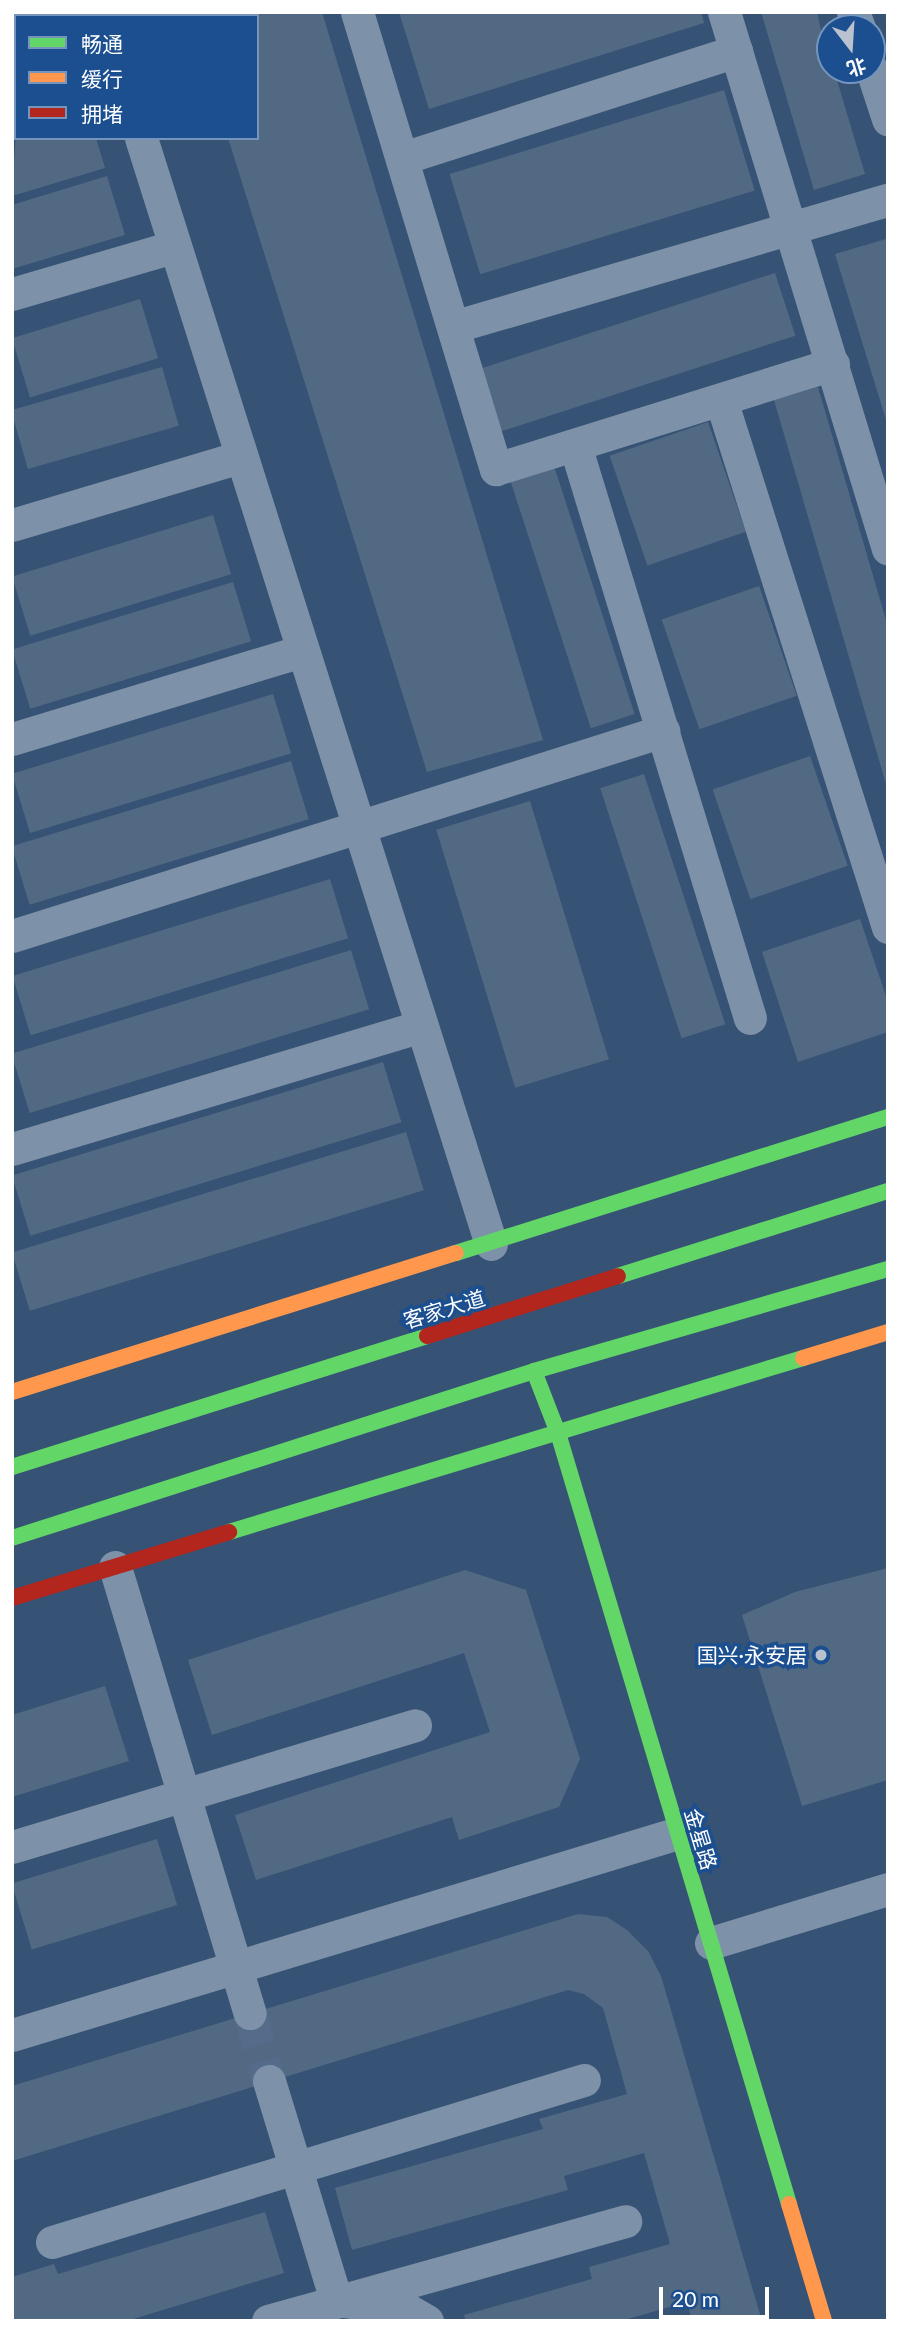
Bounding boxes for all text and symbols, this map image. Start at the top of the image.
legend [14,14,259,140]
north arrow [816,14,886,84]
text: 畅通 [81,31,123,56]
text: 北 [844,54,869,81]
text: 缓行 [81,66,123,91]
text: 拥堵 [81,101,123,126]
street label: 客家大道 [400,1285,488,1333]
place label: 国兴·永安居 [697,1642,807,1668]
marker: 国兴·永安居 [813,1647,829,1663]
street label: 金星路 [680,1805,722,1873]
scale bar [662,2274,772,2318]
text: 20 m [672,2286,719,2311]

